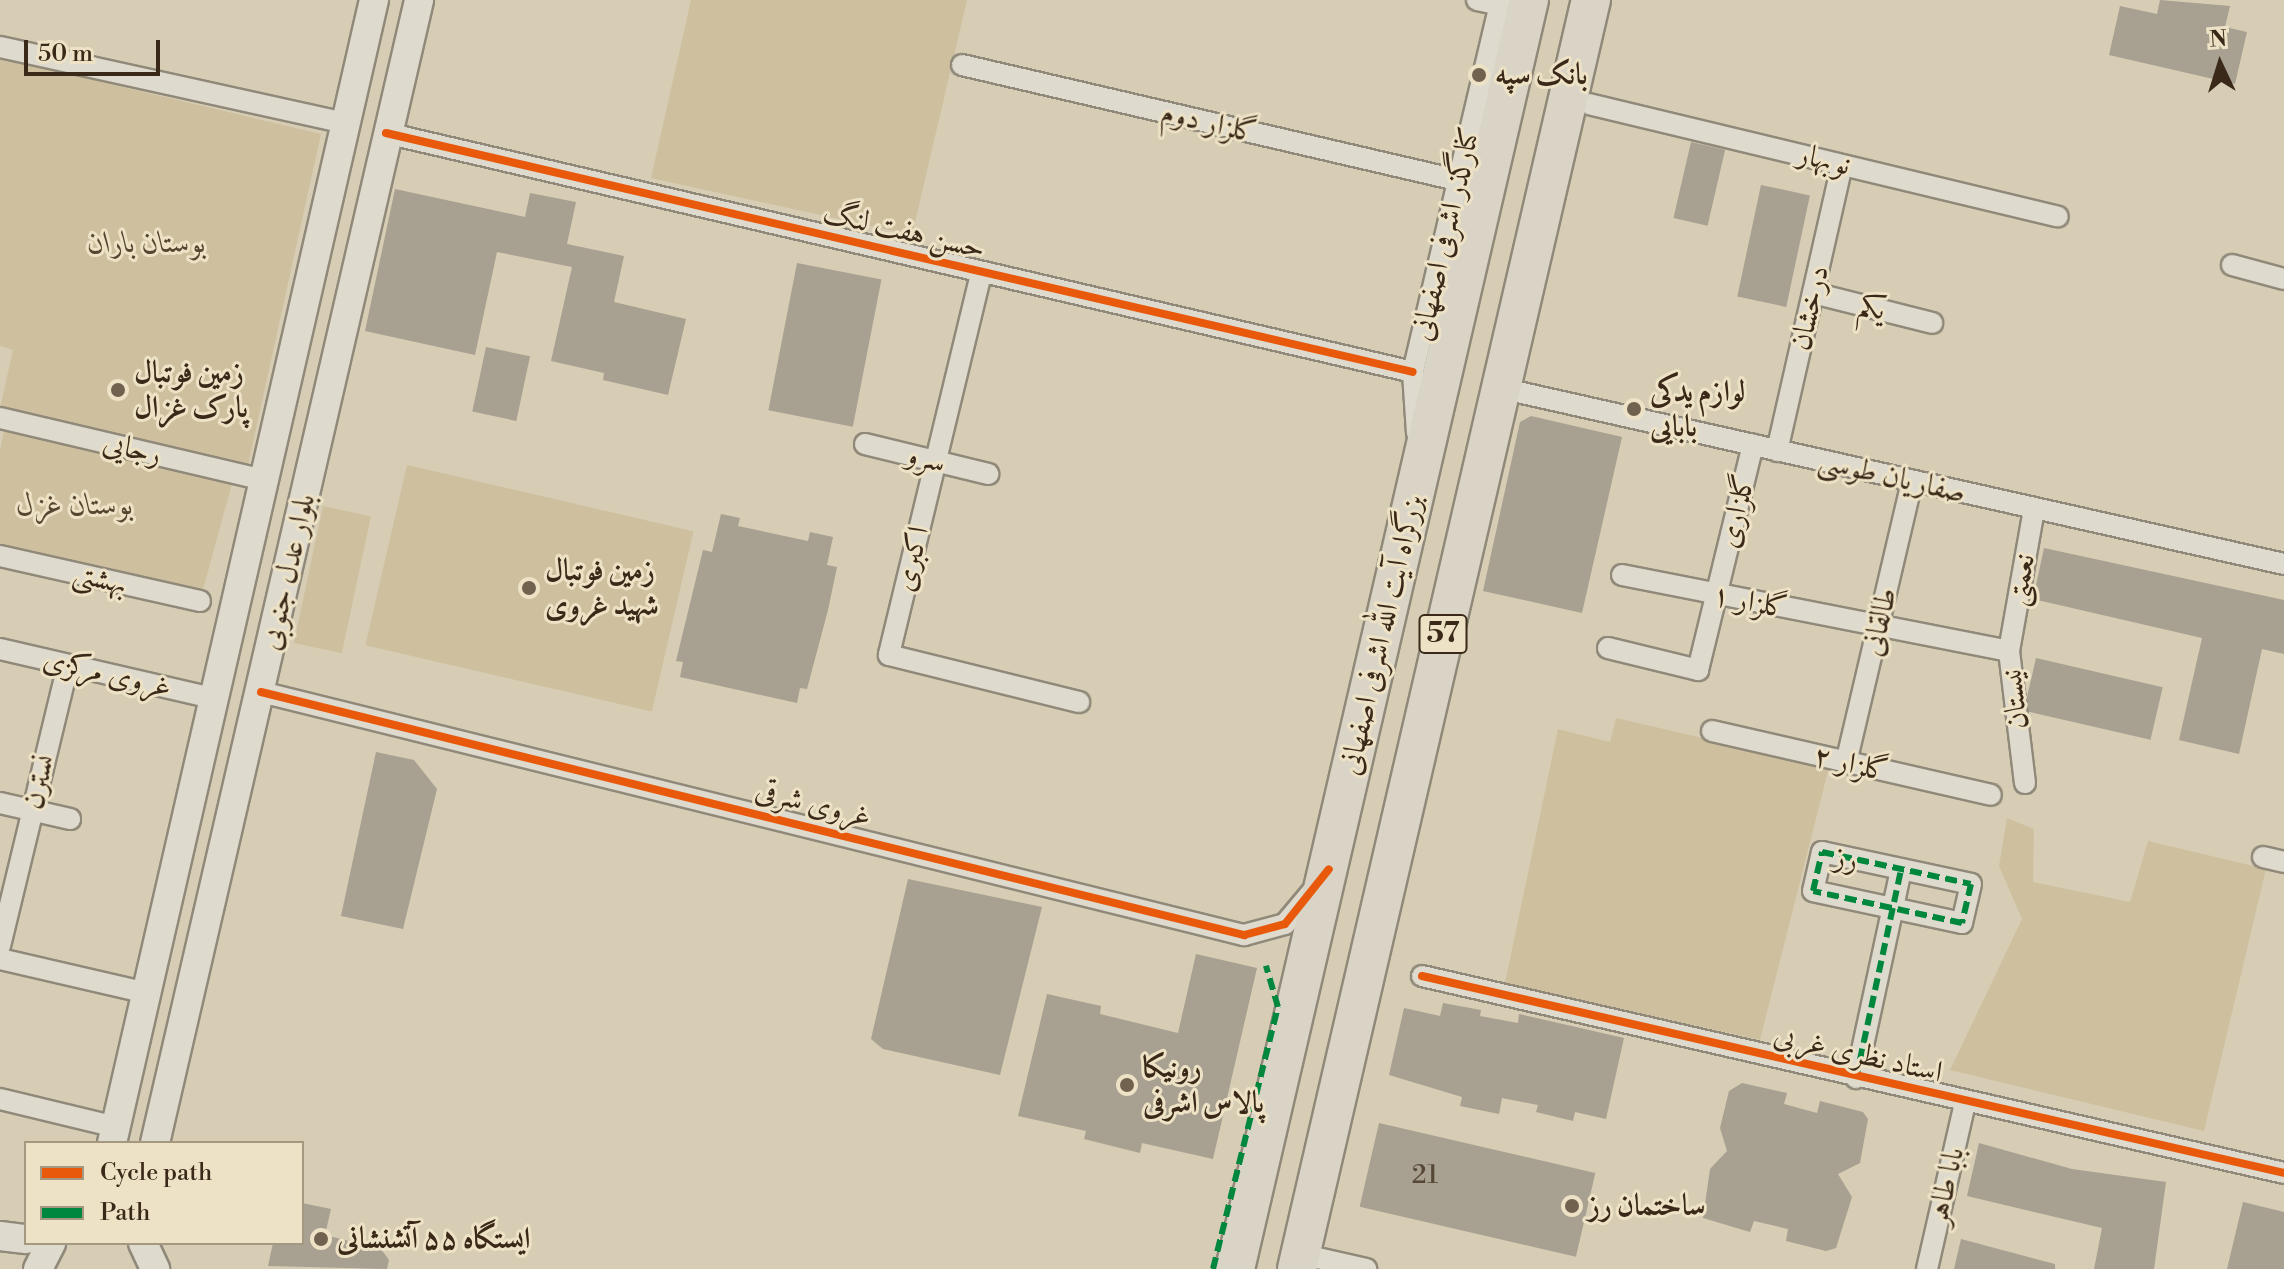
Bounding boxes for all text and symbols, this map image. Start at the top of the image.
scale bar [28,24,164,74]
north arrow [2180,24,2260,104]
text: N [2209,25,2228,54]
text: 50 m [38,39,93,69]
place label: بانک سپه [1495,57,1588,93]
marker: بانک سپه [1470,66,1488,84]
street label: گلزار دوم [1158,95,1260,151]
street label: کنارگذر اشرفی اصفهانی [1404,124,1488,344]
street label: نوبهار [1794,136,1854,184]
street label: حسن هفت لنگ [819,195,989,267]
park label: بوستان باران [88,225,206,261]
street label: درخشان [1783,262,1837,354]
street label: یکم [1855,287,1889,329]
place label: زمین فوتبال پارک غزال [134,355,248,426]
place label: لوازم یدکی بابایی [1650,374,1746,444]
marker: زمین فوتبال پارک غزال [109,381,127,399]
marker: لوازم یدکی بابایی [1625,400,1643,418]
street label: رجایی [99,425,165,473]
street label: سرو [903,437,949,481]
street label: صفاریان طوسی [1815,443,1969,511]
street label: گلزاری [1710,470,1764,552]
park label: بوستان غزل [16,487,134,523]
street label: بلوار عدل جنوبی [253,490,323,654]
street label: بزرگراه آیت الله اشرفی اصفهانی [1332,491,1432,779]
street label: اکبری [887,523,937,595]
street label: نعمتی [1999,551,2043,609]
place label: زمین فوتبال شهید غروی [545,553,659,624]
street label: بهشتی [69,555,131,603]
street label: گلزار ۱ [1709,577,1791,627]
marker: زمین فوتبال شهید غروی [520,579,538,597]
street label: طالقانی [1855,584,1905,660]
road number: 57 [1417,610,1469,658]
street label: غروی مرکزی [39,642,175,706]
street label: نیستان [1993,667,2037,731]
street label: گلزار ۲ [1810,738,1892,790]
street label: نسترن [15,751,63,813]
street label: غروی شرقی [751,772,875,836]
street label: رز [1831,839,1861,879]
street label: استاد نظری غربی [1770,1017,1946,1091]
place label: رونیکا پالاس اشرفی [1143,1050,1264,1120]
marker: رونیکا پالاس اشرفی [1118,1076,1136,1094]
legend [24,1141,304,1245]
street label: بابا طاهر [1920,1143,1972,1229]
text: Cycle path [100,1158,212,1188]
house number: 21 [1412,1160,1438,1192]
place label: ساختمان رز [1588,1188,1706,1224]
marker: ساختمان رز [1563,1197,1581,1215]
text: Path [100,1198,150,1228]
place label: ایستگاه ۵۵ آتشنشانی [337,1221,530,1257]
marker: ایستگاه ۵۵ آتشنشانی [312,1230,330,1248]

